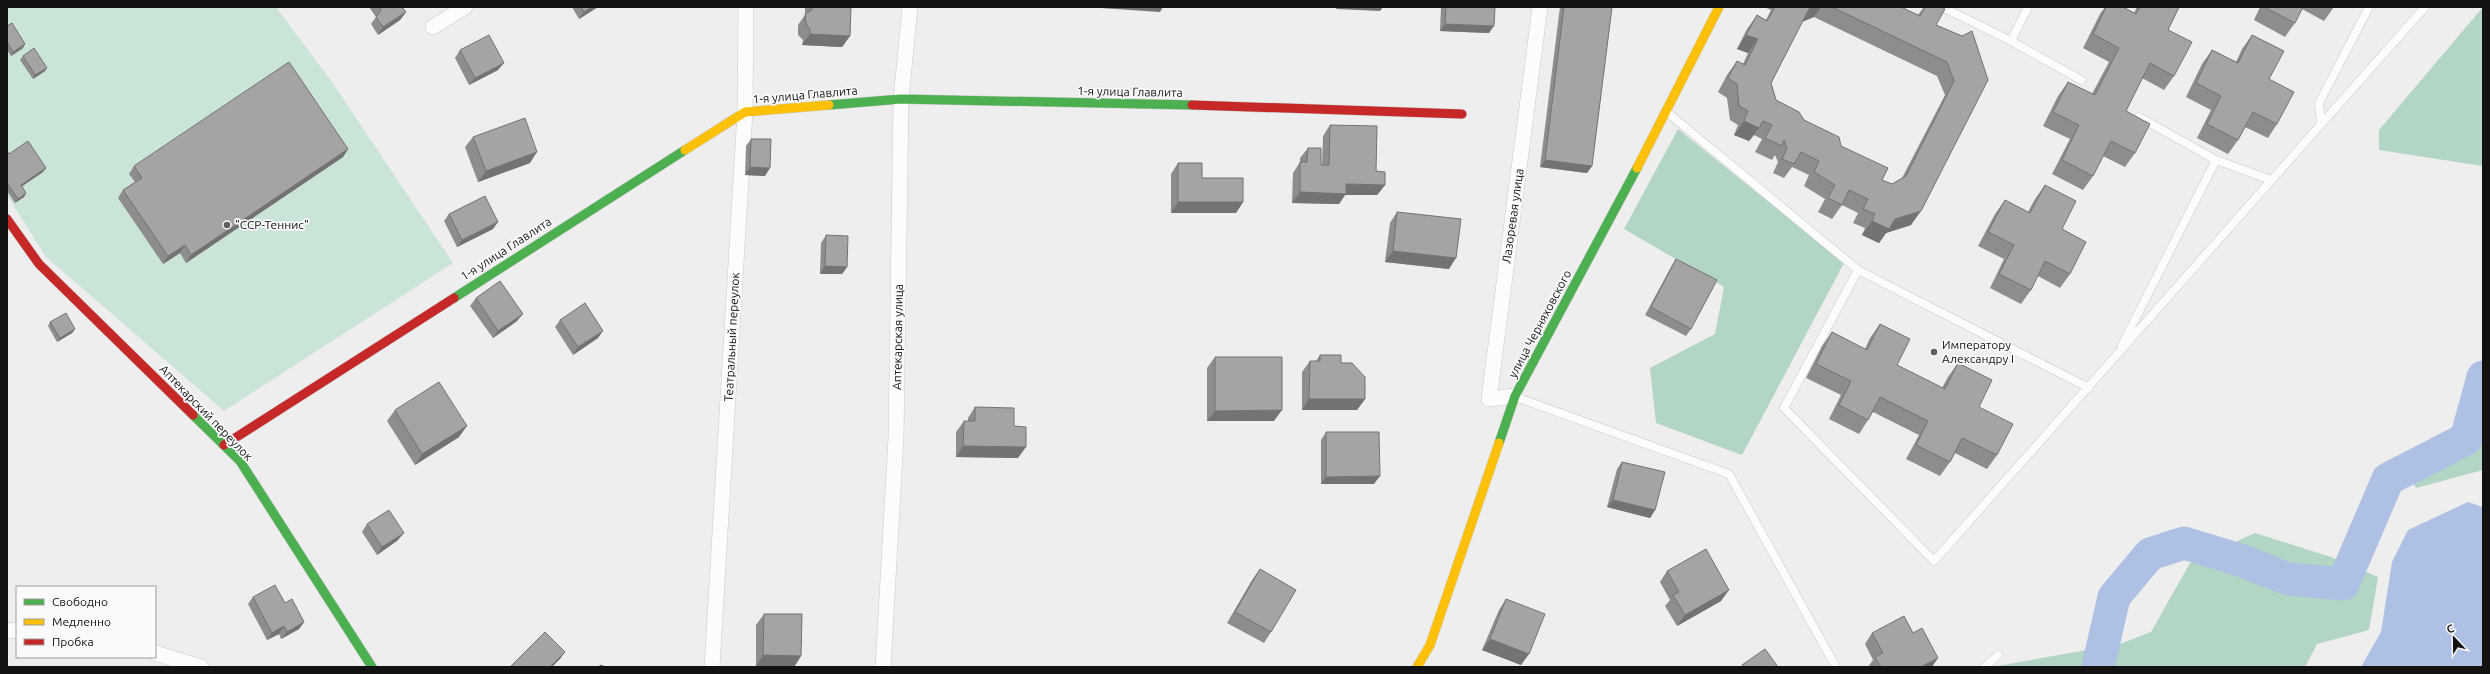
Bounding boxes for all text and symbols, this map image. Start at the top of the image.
street label: 1-я улица Главлита [752,83,858,106]
street label: 1-я улица Главлита [1077,84,1183,99]
street label: Лазоревая улица [1499,168,1526,264]
street label: 1-я улица Главлита [458,214,553,283]
place label: "ССР-Теннис" [235,218,309,231]
marker: "ССР-Теннис" [222,220,232,230]
street label: улица Черняховского [1506,268,1573,380]
street label: Театральный переулок [722,272,741,402]
street label: Аптекарская улица [890,284,905,390]
place label: Императору Александру I [1942,338,2014,365]
marker: Императору Александру I [1929,347,1939,357]
street label: Аптекарский переулок [157,362,255,463]
legend [16,586,156,658]
text: Свободно [52,595,108,608]
text: Медленно [52,615,111,628]
north arrow [2434,618,2474,658]
text: С [2445,622,2456,636]
text: Пробка [52,635,94,648]

